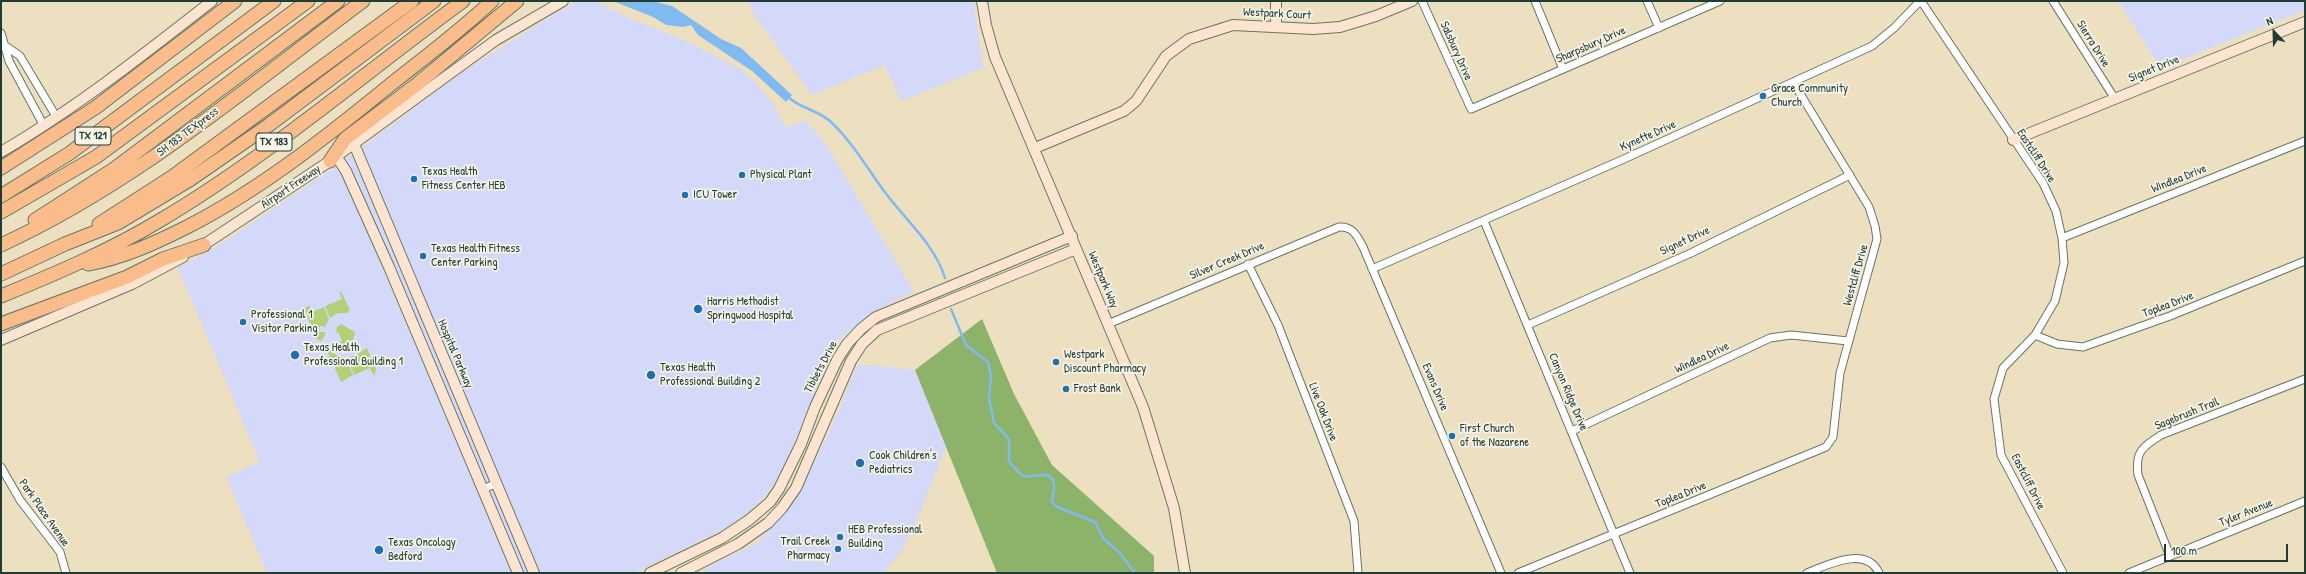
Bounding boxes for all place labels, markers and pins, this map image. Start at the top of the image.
place label: Grace Community Church [1771,82,1848,110]
marker: Grace Community Church [1758,91,1768,101]
place label: Texas Health Fitness Center HEB [422,165,506,193]
place label: Physical Plant [750,168,812,182]
marker: Physical Plant [737,170,747,180]
marker: Texas Health Fitness Center HEB [409,174,419,184]
place label: ICU Tower [693,188,737,202]
marker: ICU Tower [680,190,690,200]
place label: Texas Health Fitness Center Parking [431,242,520,270]
marker: Texas Health Fitness Center Parking [418,251,428,261]
place label: Harris Methodist Springwood Hospital [707,295,793,323]
marker: Harris Methodist Springwood Hospital [692,303,704,315]
place label: Professional 1 Visitor Parking [251,308,318,336]
marker: Professional 1 Visitor Parking [238,317,248,327]
place label: Texas Health Professional Building 1 [304,341,403,369]
place label: Westpark Discount Pharmacy [1064,348,1146,376]
marker: Texas Health Professional Building 1 [289,349,301,361]
marker: Westpark Discount Pharmacy [1051,357,1061,367]
place label: Texas Health Professional Building 2 [660,361,760,389]
marker: Texas Health Professional Building 2 [645,369,657,381]
place label: Frost Bank [1074,382,1121,396]
marker: Frost Bank [1061,384,1071,394]
place label: First Church of the Nazarene [1460,422,1529,450]
marker: First Church of the Nazarene [1447,431,1457,441]
place label: Cook Children's Pediatrics [869,449,937,477]
marker: Cook Children's Pediatrics [854,457,866,469]
place label: HEB Professional Building [848,523,922,551]
marker: HEB Professional Building [835,532,845,542]
place label: Trail Creek Pharmacy [781,535,830,563]
place label: Texas Oncology Bedford [388,536,456,564]
marker: Texas Oncology Bedford [373,544,385,556]
marker: Trail Creek Pharmacy [833,544,843,554]

